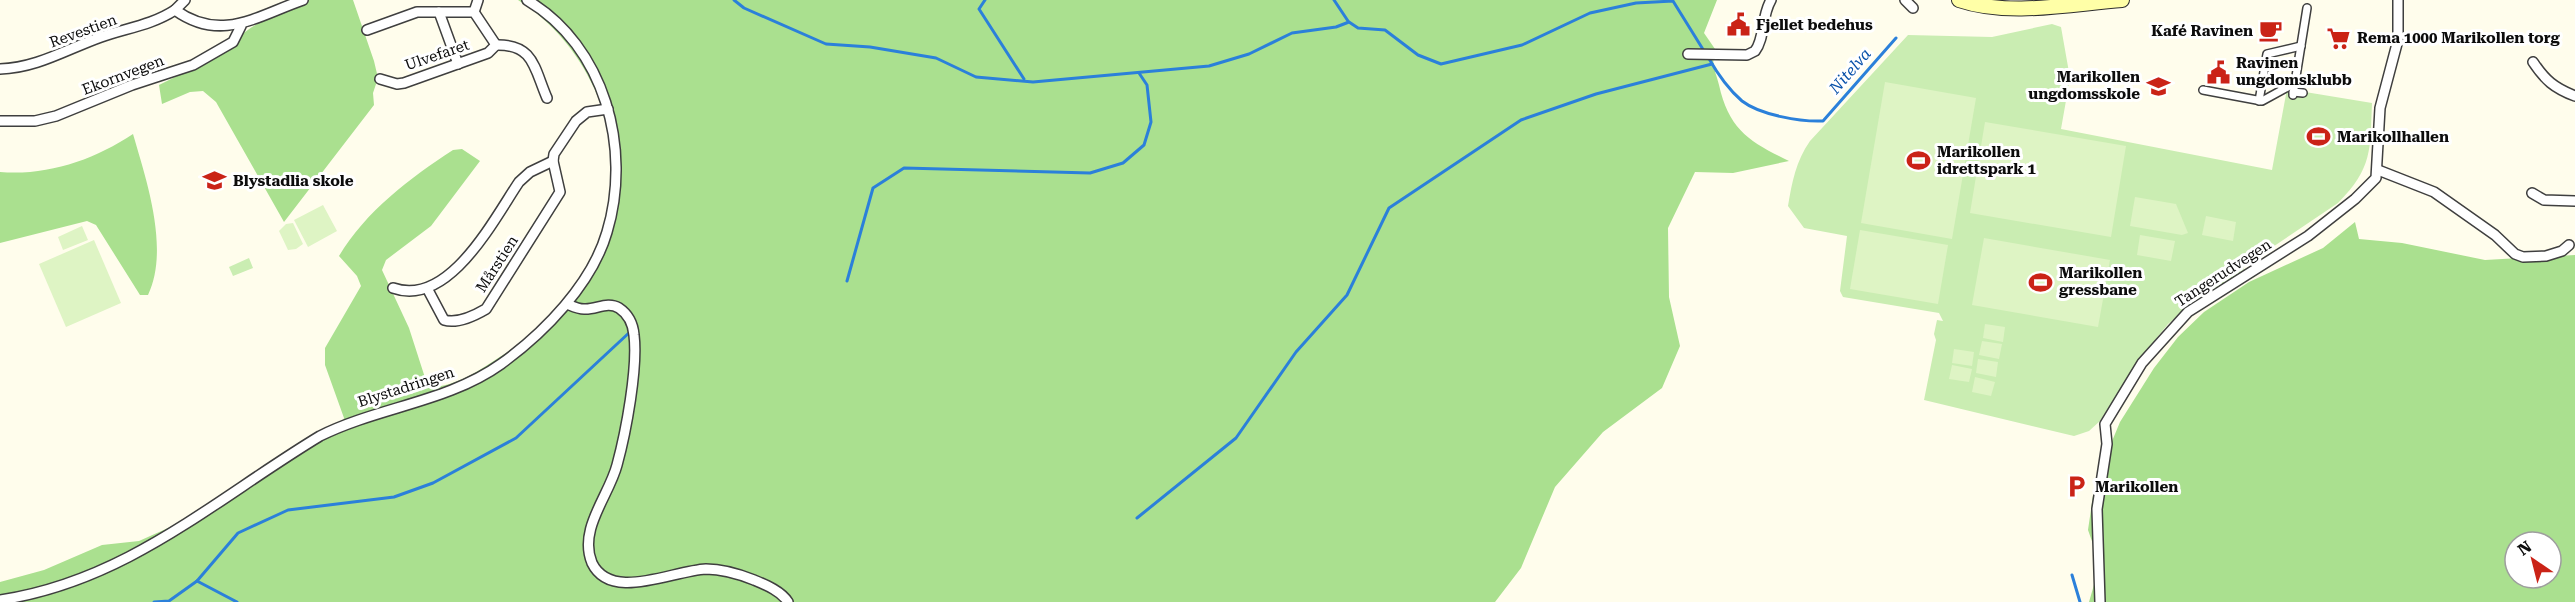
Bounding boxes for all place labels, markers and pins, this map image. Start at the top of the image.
public building icon: Fjellet bedehus [1725,12,1751,38]
place label: Fjellet bedehus [1756,16,1873,34]
cafe icon: Kafé Ravinen [2258,18,2284,44]
place label: Kafé Ravinen [2151,22,2253,40]
supermarket icon: Rema 1000 Marikollen torg [2326,25,2352,51]
place label: Rema 1000 Marikollen torg [2357,29,2560,47]
place label: Ravinen ungdomsklubb [2236,54,2352,89]
public building icon: Ravinen ungdomsklubb [2205,59,2231,85]
place label: Marikollen ungdomsskole [2028,68,2140,103]
school or university icon: Marikollen ungdomsskole [2145,73,2171,99]
sports icon: Marikollhallen [2306,124,2332,150]
place label: Marikollhallen [2337,128,2449,146]
place label: Marikollen idrettspark 1 [1937,143,2036,178]
sports icon: Marikollen idrettspark 1 [1906,148,1932,174]
school or university icon: Blystadlia skole [202,168,228,194]
place label: Blystadlia skole [233,172,354,190]
place label: Marikollen gressbane [2058,264,2142,299]
sports icon: Marikollen gressbane [2028,269,2054,295]
parking icon: Marikollen [2064,474,2090,500]
place label: Marikollen [2095,478,2178,496]

